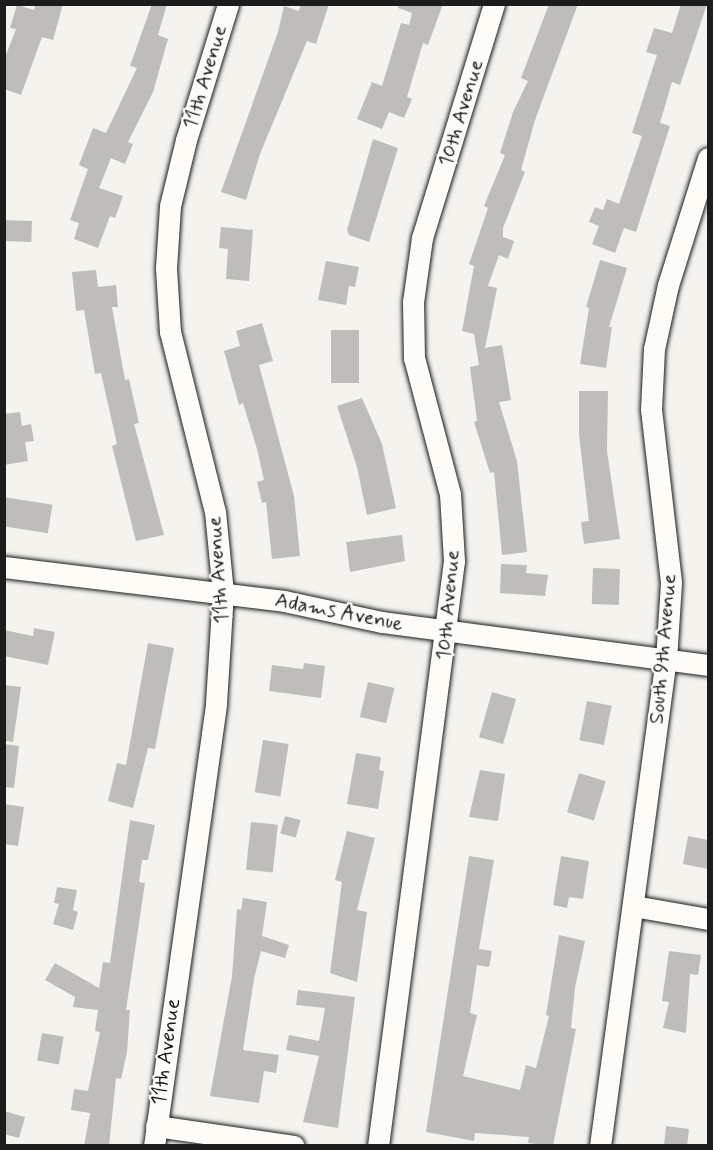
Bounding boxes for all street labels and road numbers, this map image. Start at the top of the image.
street label: 11th Avenue [177,22,233,132]
street label: 10th Avenue [433,56,489,170]
street label: 11th Avenue [202,515,234,625]
street label: 10th Avenue [431,549,465,661]
street label: South 9th Avenue [644,573,682,725]
street label: Adams Avenue [271,587,407,637]
street label: 11th Avenue [146,997,186,1107]

